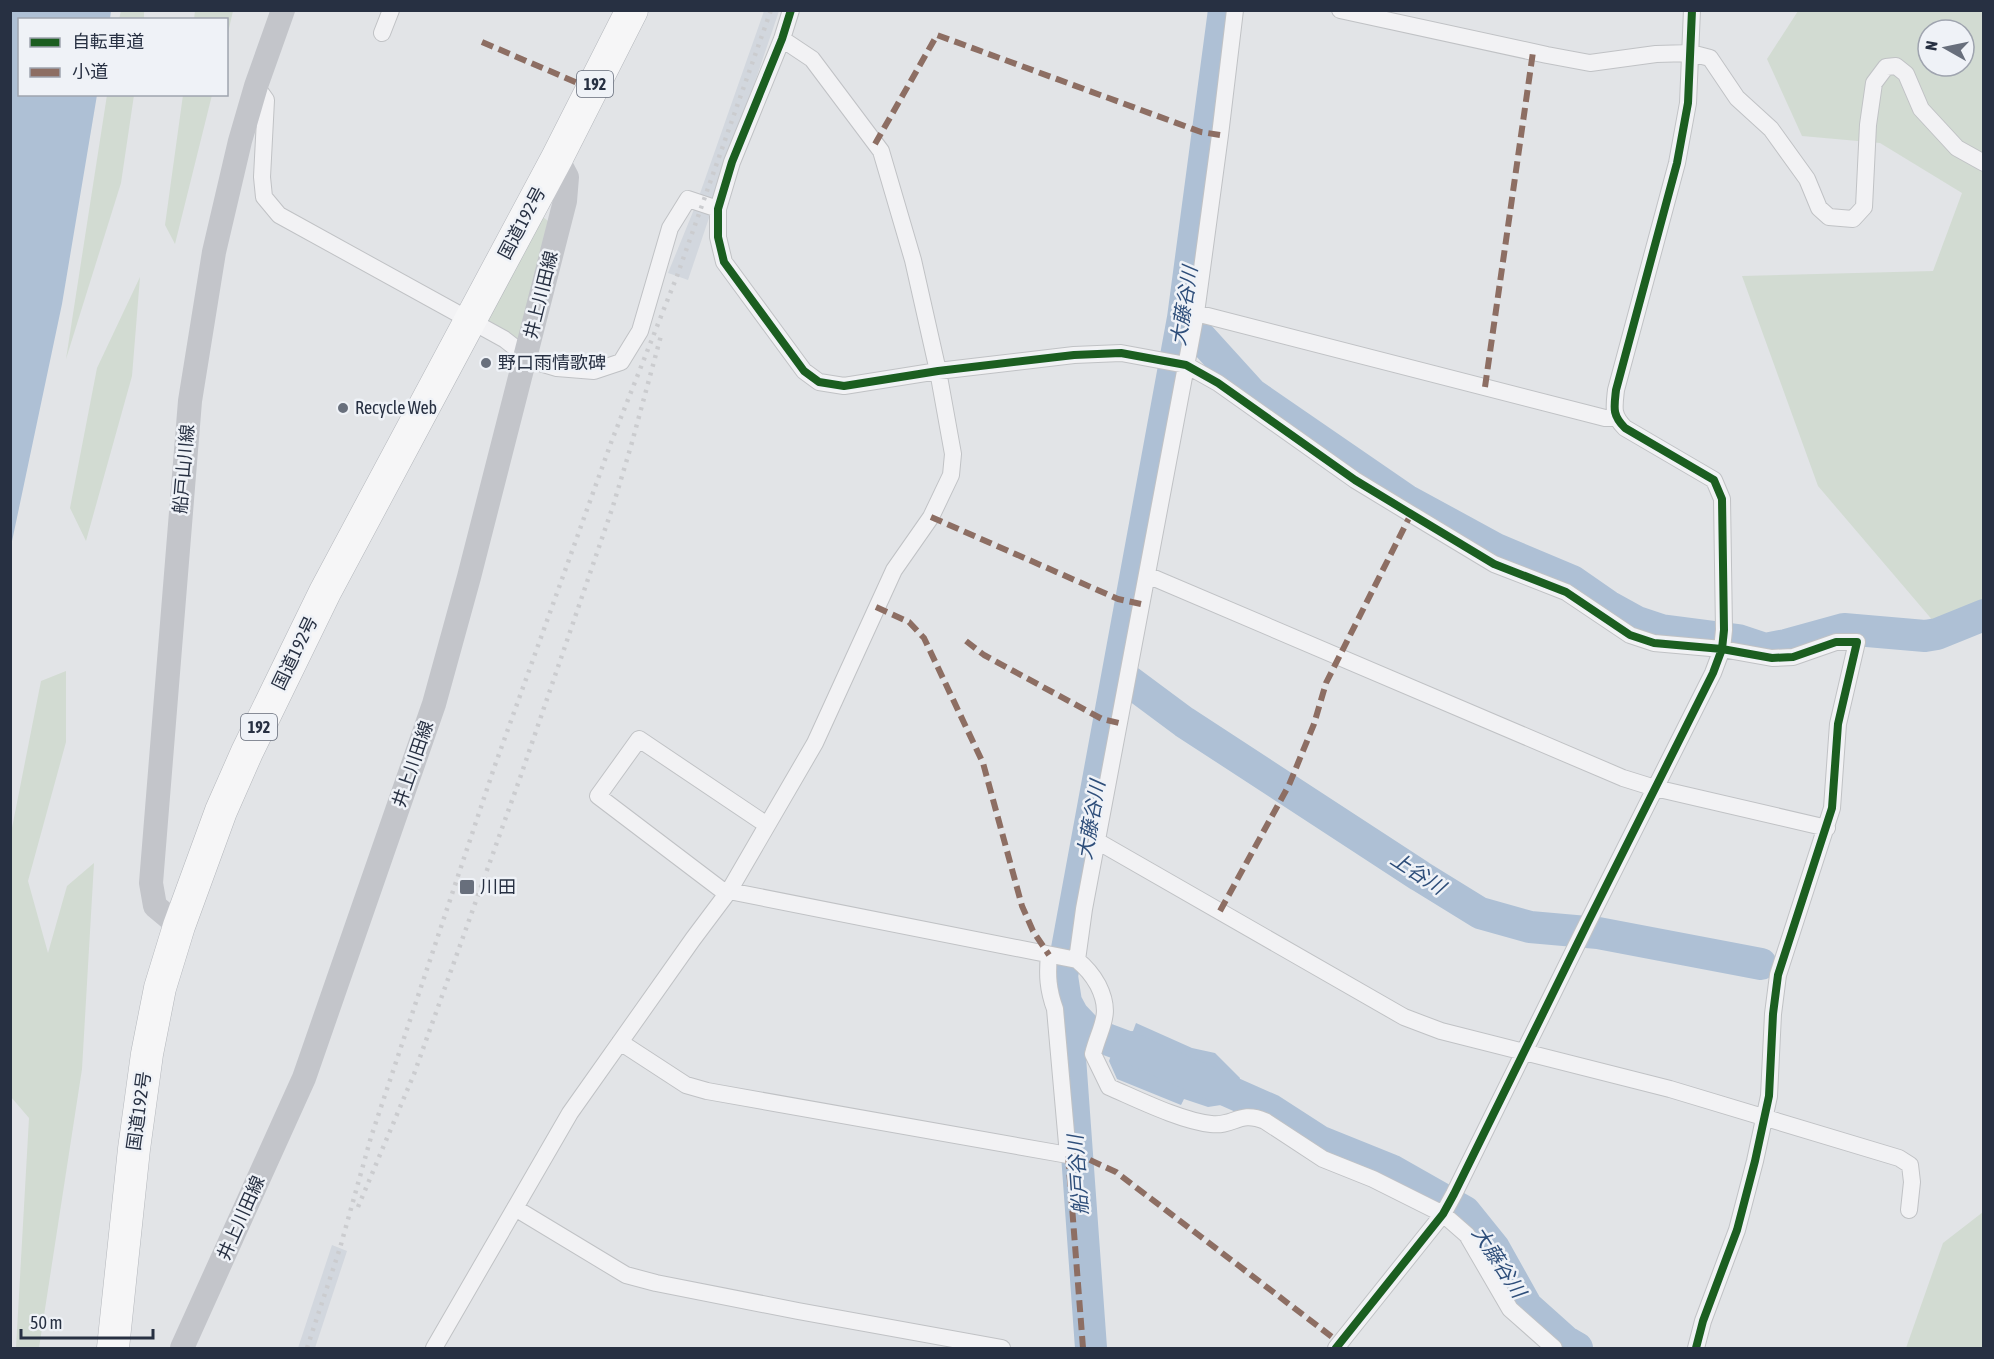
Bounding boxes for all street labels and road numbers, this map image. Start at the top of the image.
road number: 192 [577,71,613,97]
street label: 国道192号 [494,183,549,263]
street label: 井上川田線 [519,249,562,341]
street label: 船戸山川線 [169,423,198,515]
street label: 国道192号 [268,613,321,693]
road number: 192 [241,714,277,740]
street label: 井上川田線 [388,718,437,810]
street label: 国道192号 [123,1070,154,1152]
street label: 井上川田線 [213,1172,268,1263]

